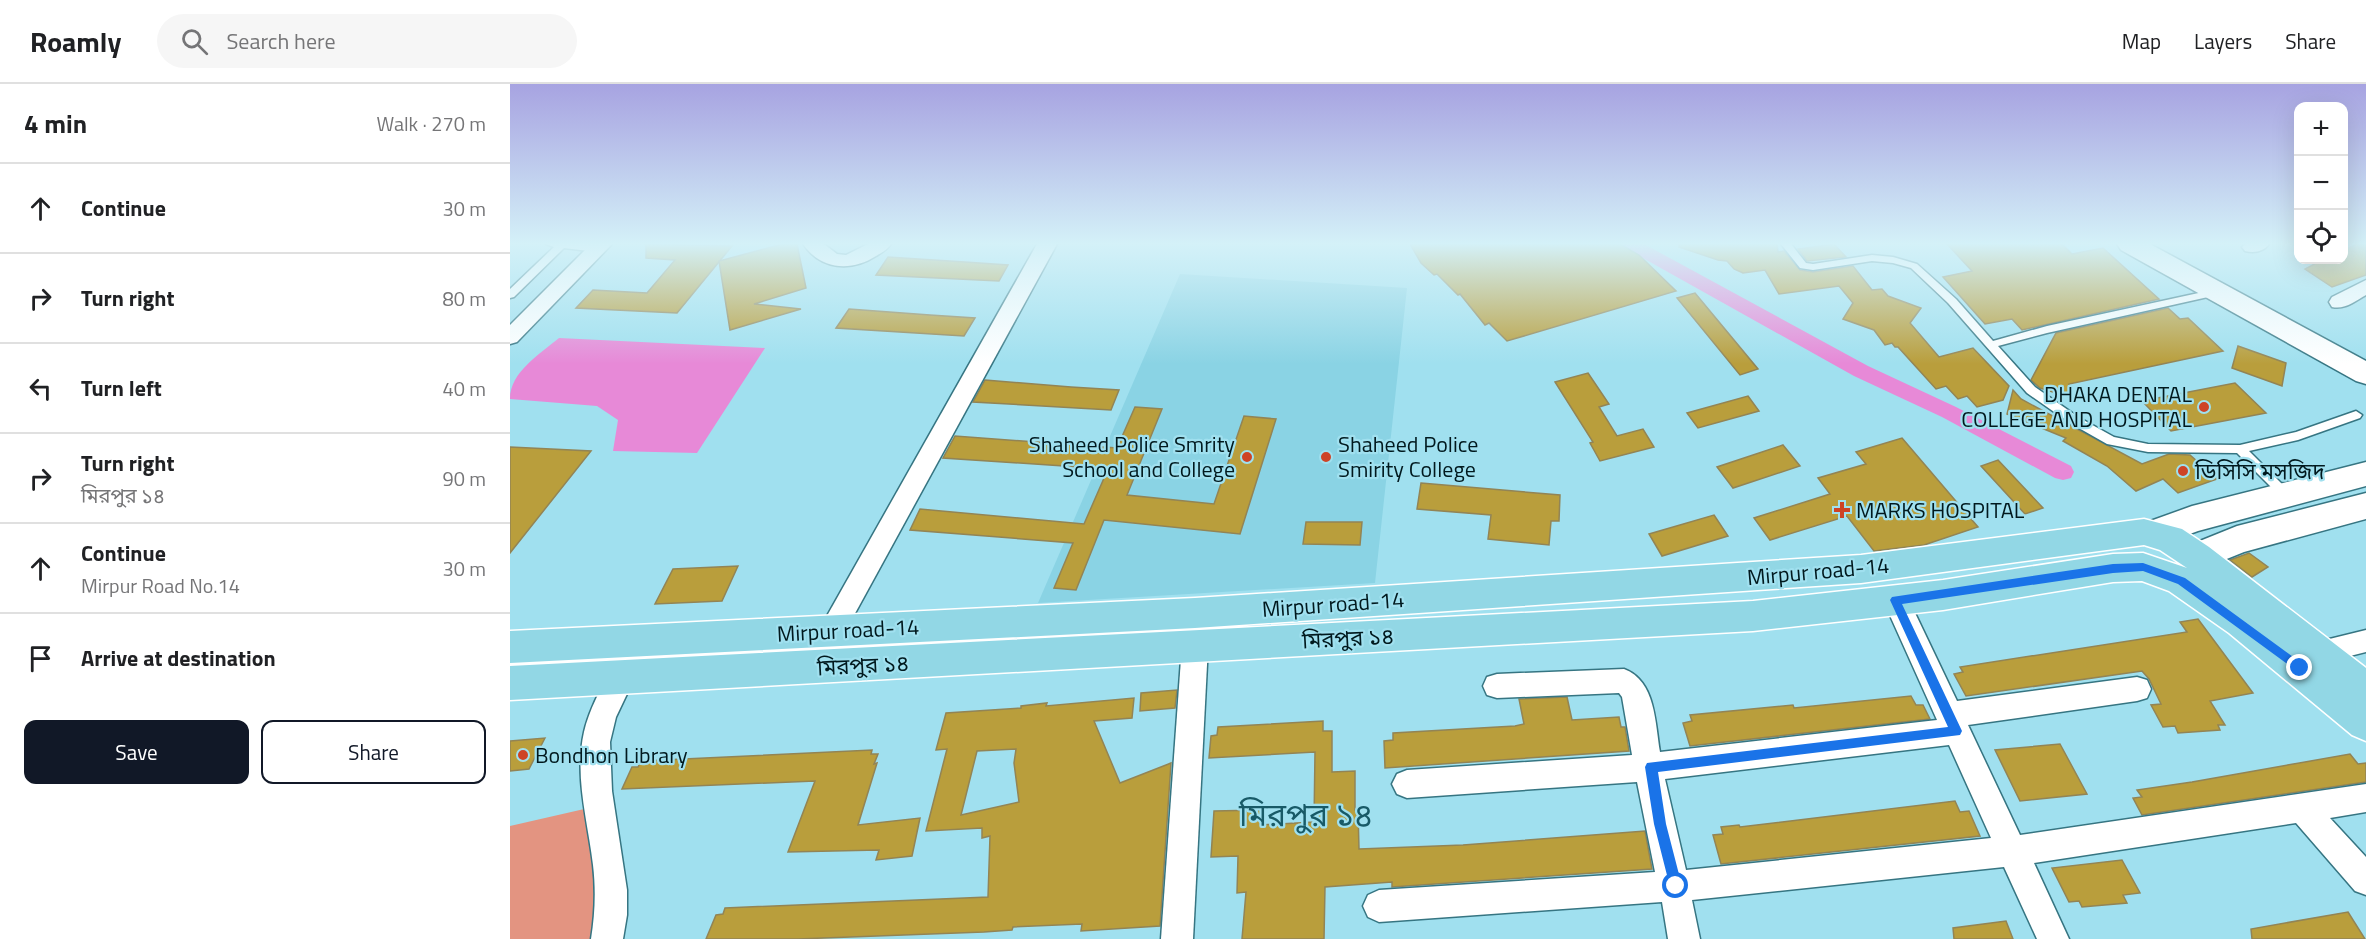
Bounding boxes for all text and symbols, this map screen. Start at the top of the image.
search box [157,14,577,68]
text: Roamly [30,20,121,63]
text: Search here [226,24,336,58]
icon: search [178,25,211,58]
text: Map [2122,25,2161,57]
text: Layers [2194,25,2252,57]
text: Share [2285,25,2336,57]
map controls [2294,102,2348,264]
button: + [2294,102,2348,156]
text: 4 min [24,104,87,143]
text: Walk · 270 m [377,108,486,139]
button: − [2294,156,2348,210]
text: Continue [81,191,166,225]
icon: ahead [24,192,57,225]
text: 30 m [442,193,486,224]
button: locate [2294,210,2348,264]
text: Turn right [81,281,175,315]
icon: right [24,282,57,315]
text: 80 m [442,283,486,314]
text: Turn left [81,371,162,405]
icon: left [24,372,57,405]
text: 40 m [442,373,486,404]
place label: DHAKA DENTAL COLLEGE AND HOSPITAL [1961,377,2192,436]
marker: DHAKA DENTAL COLLEGE AND HOSPITAL [2197,400,2211,414]
place label: Shaheed Police Smrity School and College [1029,427,1235,486]
place label: Shaheed Police Smirity College [1338,427,1478,486]
text: Turn right [81,446,175,480]
marker: Shaheed Police Smrity School and College [1240,450,1254,464]
marker: Shaheed Police Smirity College [1319,450,1333,464]
place label: ডিসিসি মসজিদ [2194,454,2325,488]
icon: right [24,462,57,495]
text: 90 m [442,463,486,494]
marker: ডিসিসি মসজিদ [2176,464,2190,478]
text: মিরপুর ১৪ [81,480,165,511]
place label: MARKS HOSPITAL [1856,493,2025,527]
marker: MARKS HOSPITAL [1833,501,1851,519]
text: Continue [81,536,166,570]
street label: Mirpur road-14 [1745,548,1891,594]
icon: ahead [24,552,57,585]
text: 30 m [442,553,486,584]
text: Mirpur Road No.14 [81,570,240,601]
street label: Mirpur road-14 [1261,582,1405,626]
street label: Mirpur road-14 [776,609,920,651]
street label: মিরপুর ১৪ [1300,619,1395,657]
text: Arrive at destination [81,641,276,675]
icon: arrive [24,642,57,675]
street label: মিরপুর ১৪ [815,646,910,684]
route end [2286,654,2312,680]
button: Save [24,720,249,784]
button: Share [261,720,486,784]
place label: Bondhon Library [535,738,688,772]
marker: Bondhon Library [516,748,530,762]
district label: মিরপুর ১৪ [1238,790,1373,838]
route start [1662,872,1688,898]

